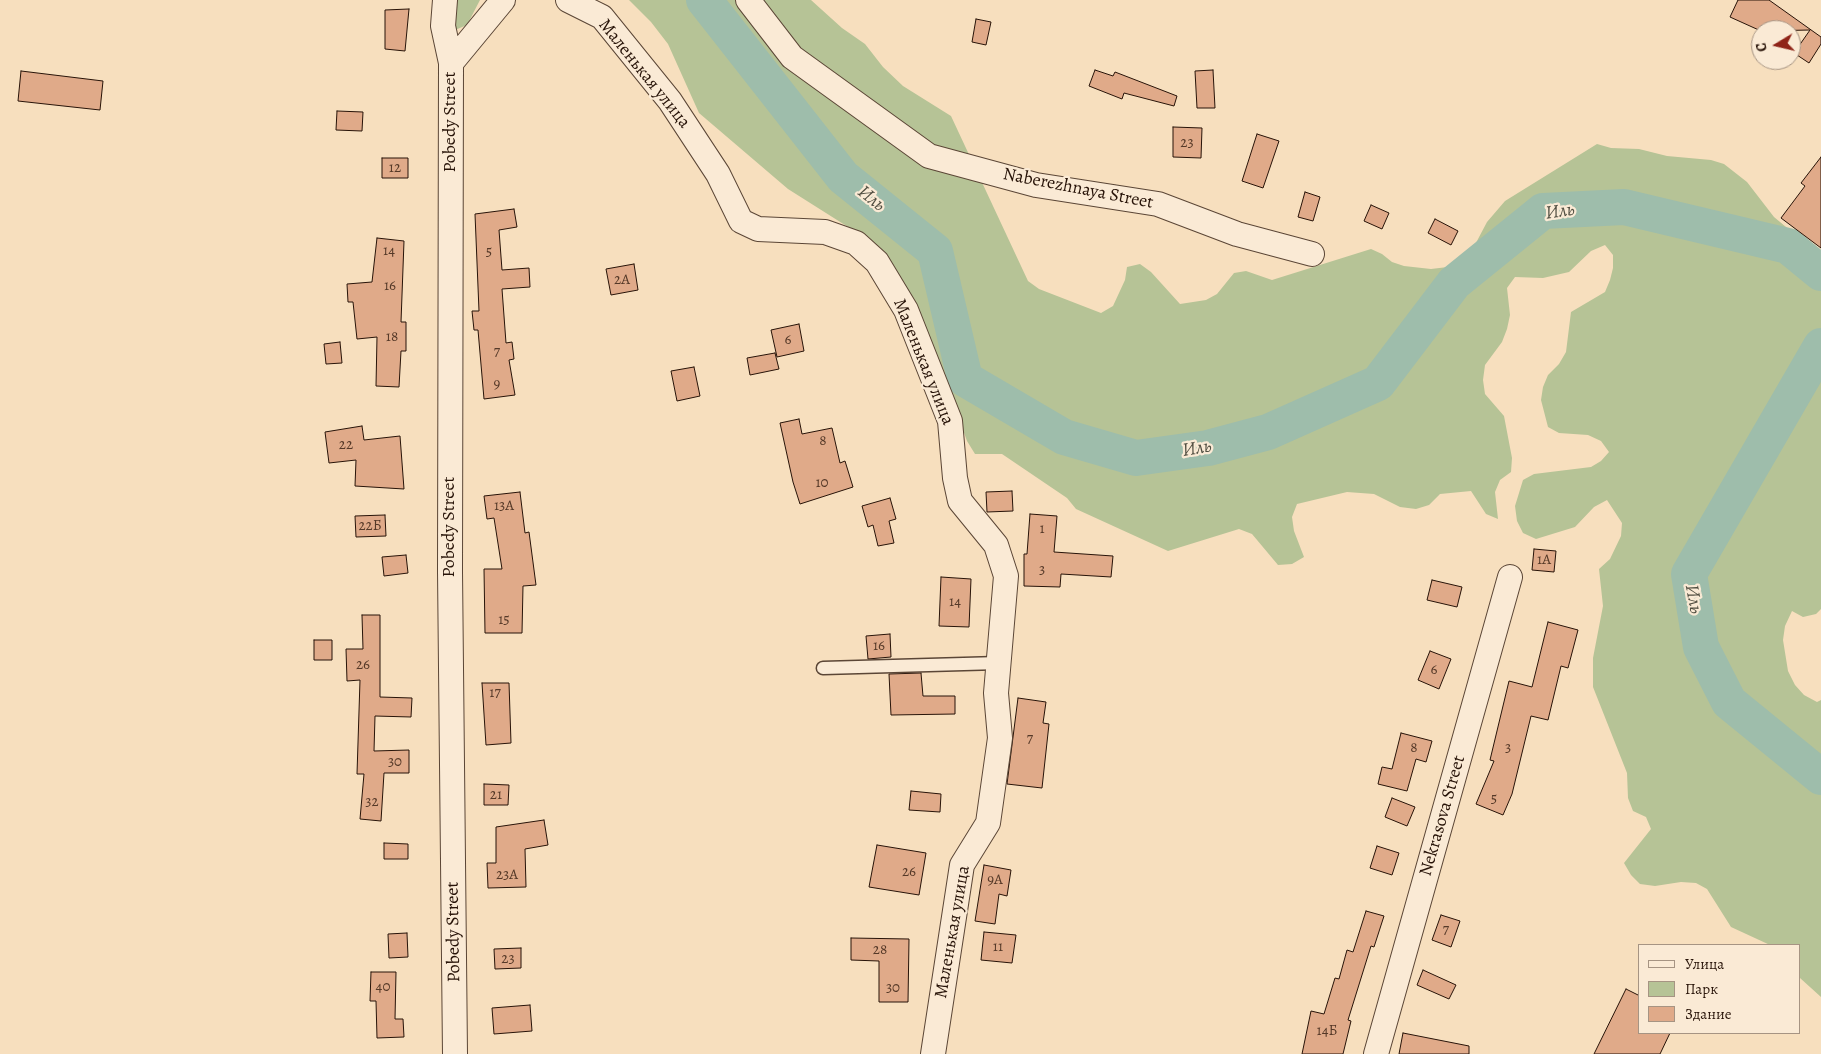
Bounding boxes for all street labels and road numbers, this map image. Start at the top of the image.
street label: Маленькая улица [593,15,695,133]
street label: Pobedy Street [440,72,462,172]
street label: Naberezhnaya Street [1001,164,1155,214]
street label: Маленькая улица [888,296,958,428]
street label: Pobedy Street [439,477,461,577]
street label: Nekrasova Street [1415,753,1471,879]
street label: Маленькая улица [931,864,975,1000]
street label: Pobedy Street [442,881,466,983]

